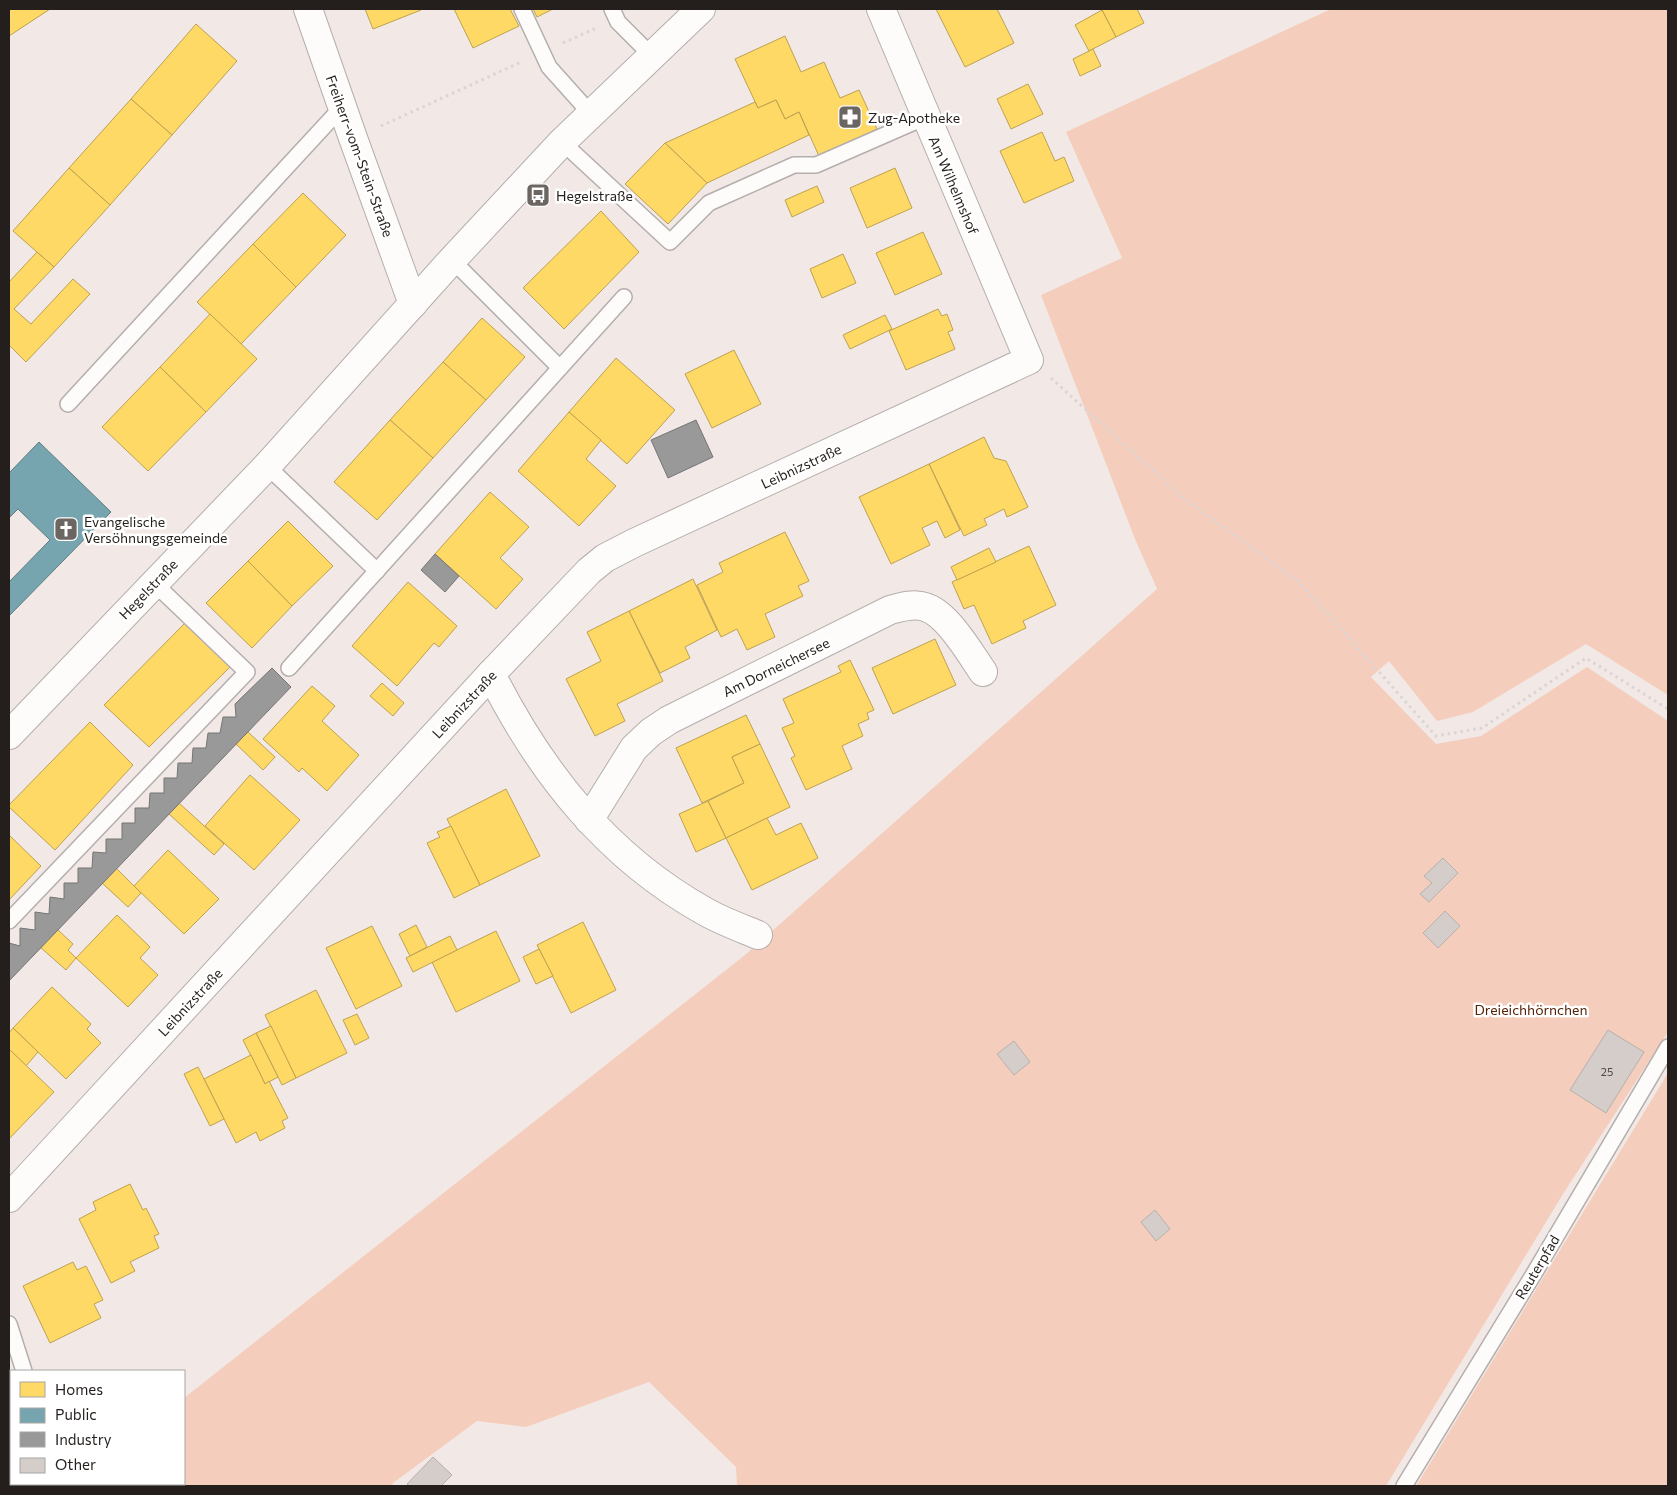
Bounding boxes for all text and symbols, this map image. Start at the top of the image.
street label: Freiherr-vom-Stein-Straße [323,73,397,239]
pharmacy icon: Zug-Apotheke [837,104,863,130]
place label: Zug-Apotheke [868,109,960,126]
street label: Am Wilhelmshof [926,133,983,237]
bus stop icon: Hegelstraße [525,182,551,208]
place label: Hegelstraße [556,187,633,204]
street label: Leibnizstraße [758,440,844,492]
place label: Evangelische Versöhnungsgemeinde [84,513,227,546]
church icon: Evangelische Versöhnungsgemeinde [53,516,79,542]
street label: Hegelstraße [115,555,181,623]
street label: Am Dorneichersee [720,634,832,700]
street label: Leibnizstraße [428,667,500,741]
street label: Leibnizstraße [154,965,226,1039]
park label: Dreieichhörnchen [1475,1001,1587,1018]
house number: 25 [1601,1065,1613,1078]
street label: Reuterpfad [1511,1232,1563,1302]
legend [10,1370,185,1485]
text: Homes [55,1380,103,1398]
text: Public [55,1405,97,1423]
text: Industry [55,1430,112,1448]
text: Other [55,1455,96,1473]

